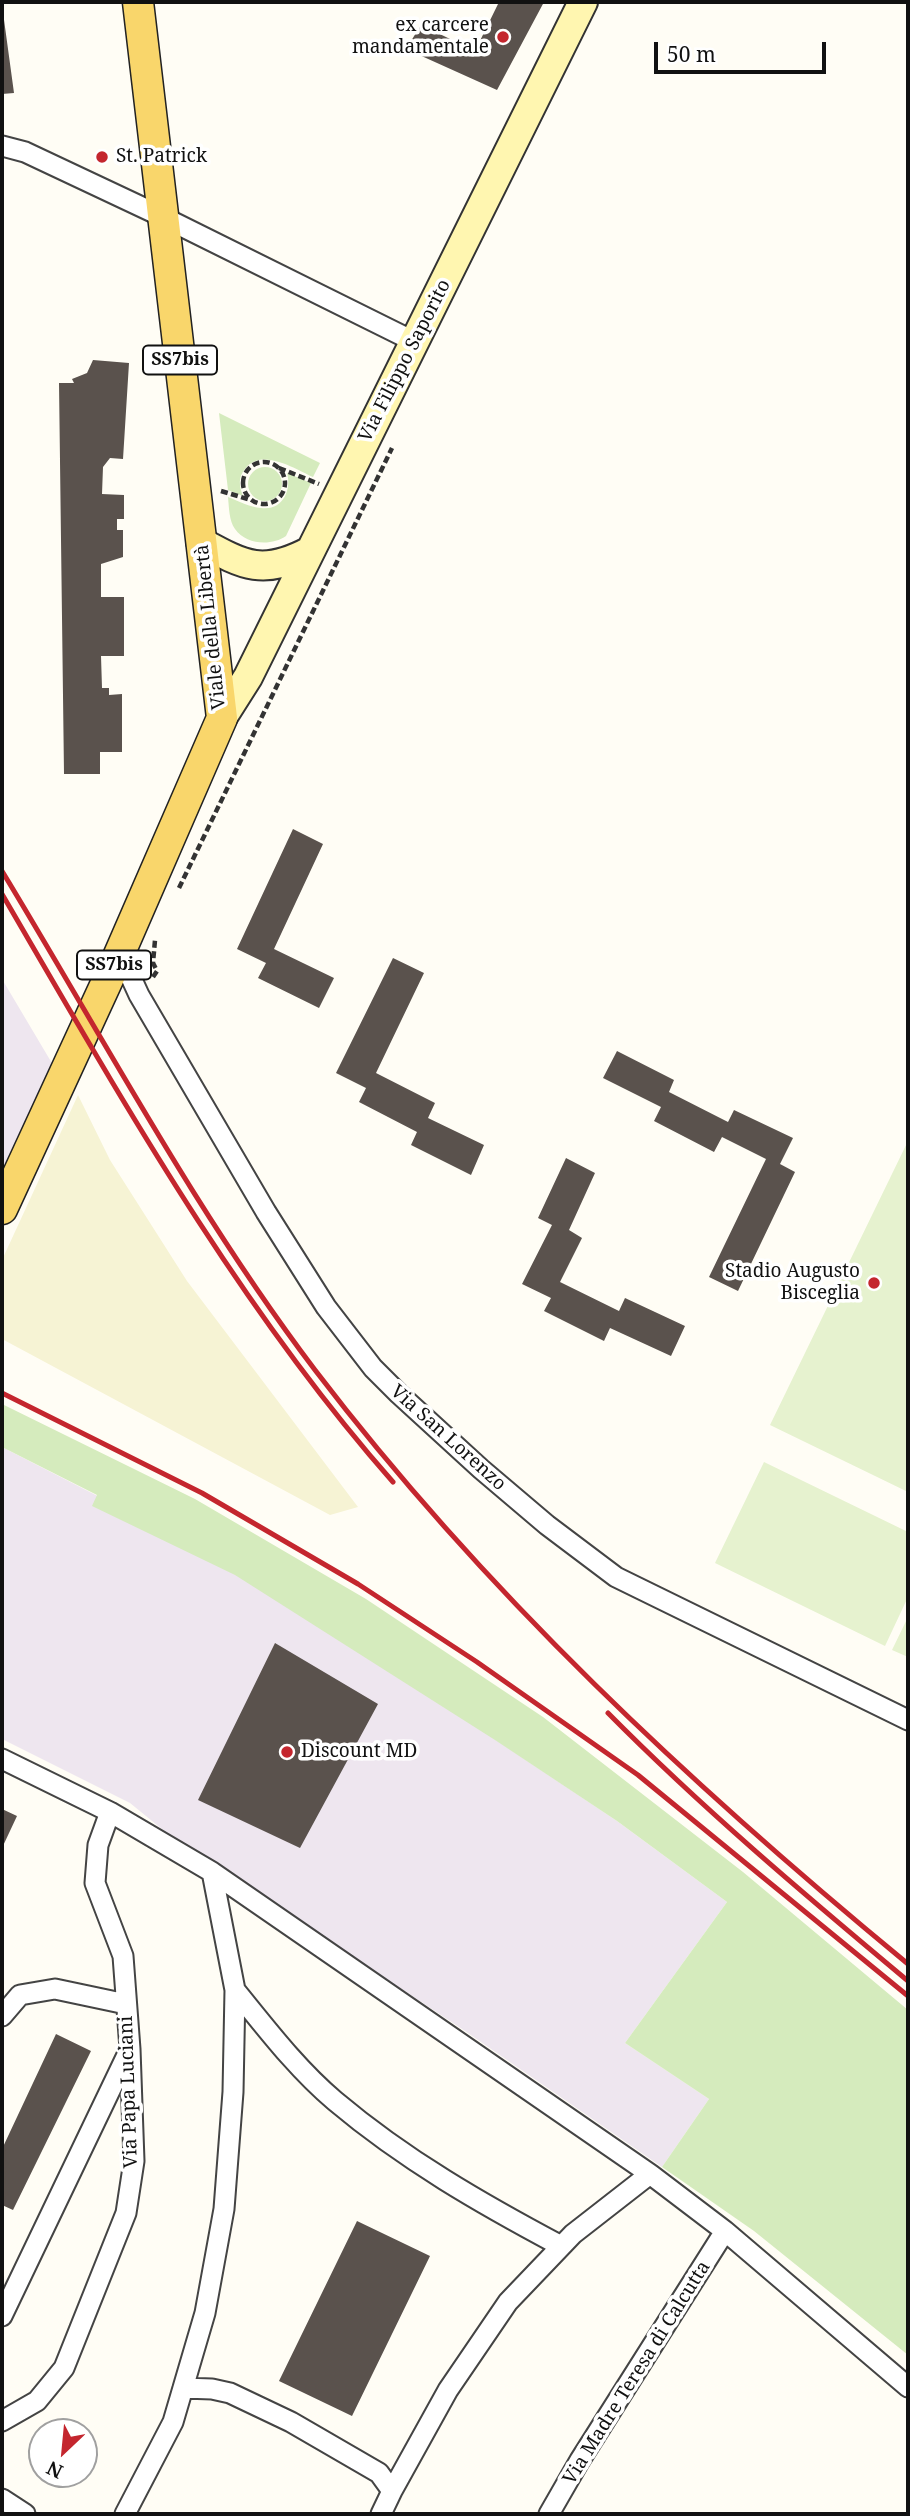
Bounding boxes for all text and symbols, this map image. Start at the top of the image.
place label: ex carcere mandamentale [352,15,489,59]
scale bar [658,28,830,72]
marker: ex carcere mandamentale [495,29,511,45]
text: 50 m [667,40,716,68]
place label: St. Patrick [116,146,207,168]
marker: St. Patrick [94,149,110,165]
street label: Via Filippo Saporito [354,276,456,446]
road number: SS7bis [143,346,217,374]
street label: Viale della Libertà [191,543,231,711]
road number: SS7bis [77,950,151,980]
place label: Stadio Augusto Bisceglia [725,1261,860,1305]
marker: Stadio Augusto Bisceglia [866,1275,882,1291]
street label: Via San Lorenzo [386,1380,510,1496]
place label: Discount MD [301,1741,417,1763]
marker: Discount MD [279,1744,295,1760]
street label: Via Papa Luciani [115,2015,143,2169]
street label: Via Madre Teresa di Calcutta [559,2257,715,2489]
north arrow [28,2418,98,2488]
text: N [42,2455,67,2485]

